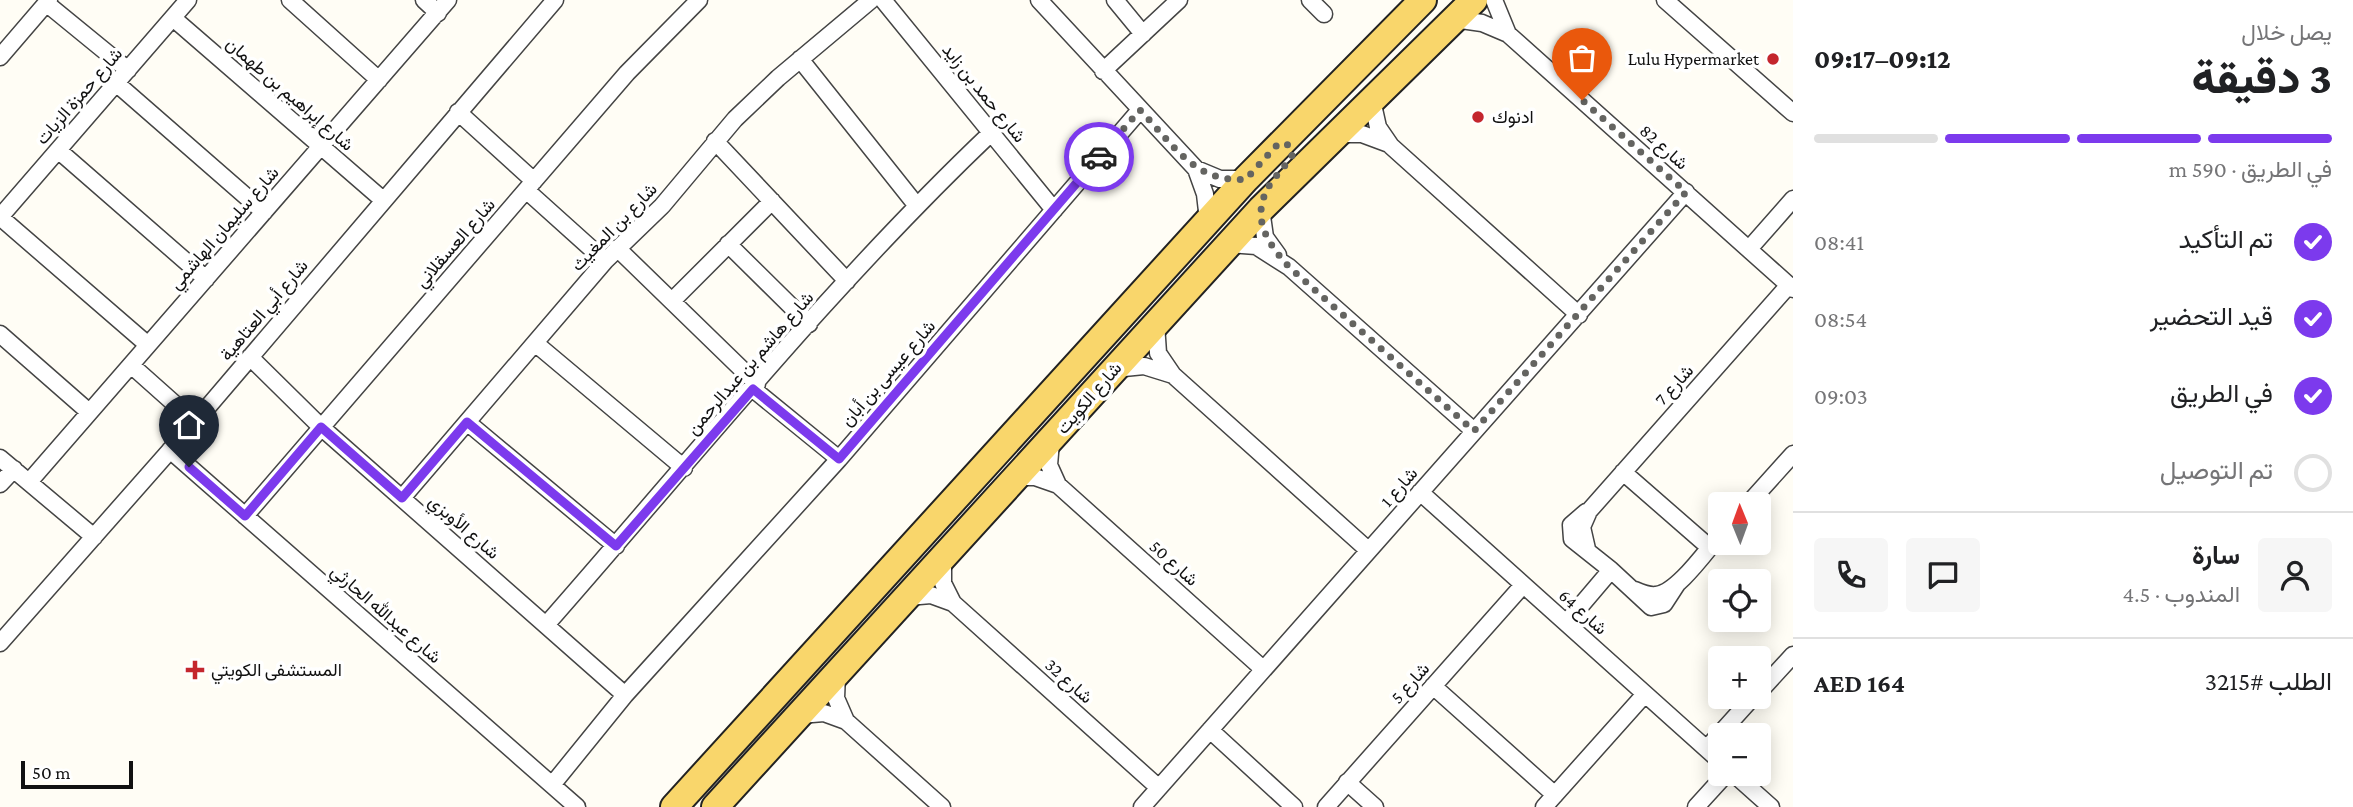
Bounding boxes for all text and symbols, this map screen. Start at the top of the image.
text: يصل خلال [2241,19,2332,45]
pin [1552,28,1612,100]
street label: شارع إبراهيم بن طهمان [221,33,358,156]
icon: bag [1563,39,1601,77]
street label: شارع حمد بن زايد [937,40,1030,148]
street label: شارع حمزة الزيات [32,44,128,150]
text: 09:12–09:17 [1814,45,1951,74]
place label: Lulu Hypermarket [1628,49,1760,69]
marker: Lulu Hypermarket [1765,51,1781,67]
text: 3 دقيقة [2191,52,2332,103]
place label: ادنوك [1492,107,1534,128]
marker: ادنوك [1470,109,1486,125]
street label: شارع 82 [1635,120,1692,175]
courier [1064,122,1134,192]
icon: car [1080,138,1118,176]
text: في الطريق · 590 m [2169,156,2332,182]
street label: شارع سليمان الهاشمي [165,163,287,297]
street label: شارع بن المغيث [567,179,662,277]
street label: شارع العسقلاني [411,195,503,295]
icon: check [2294,223,2332,261]
text: تم التأكيد [2179,225,2273,254]
text: 08:41 [1814,229,1864,255]
street label: شارع أبي العتاهية [216,256,316,368]
street label: شارع هاشم بن عبدالرحمن [682,287,819,440]
icon: check [2294,300,2332,338]
text: قيد التحضير [2150,302,2273,331]
text: 08:54 [1814,306,1867,332]
street label: شارع عيسى بن أبان [837,316,941,431]
street label: شارع الكويت [1052,358,1127,439]
street label: شارع 7 [1651,361,1699,411]
icon: check [2294,377,2332,415]
text: في الطريق [2170,379,2273,408]
text: 09:03 [1814,383,1868,409]
pin [159,395,219,467]
icon: home [170,406,208,444]
text: تم التوصيل [2160,456,2273,485]
street label: شارع 1 [1377,463,1423,512]
street label: شارع الأوبزي [421,491,503,567]
north arrow [1708,492,1771,555]
map controls [1708,492,1771,786]
street label: شارع 50 [1144,536,1202,591]
button: phone [1814,538,1888,612]
button: chat [1906,538,1980,612]
button: person [2258,538,2332,612]
text: سارة [2192,541,2240,570]
street label: شارع عبدالله الحارثي [324,560,446,671]
button: locate [1708,569,1771,632]
text: المندوب · 4.5 [2123,581,2240,607]
street label: شارع 64 [1553,585,1611,640]
button: + [1708,646,1771,709]
street label: شارع 32 [1040,655,1097,709]
street label: شارع 5 [1386,658,1435,709]
marker: المستشفى الكويتي [185,660,205,680]
place label: المستشفى الكويتي [211,660,342,685]
text: الطلب #3215 [2205,667,2332,696]
text: AED 164 [1814,669,1905,698]
button: − [1708,723,1771,786]
scale bar [21,758,133,790]
text: 50 m [32,762,71,783]

